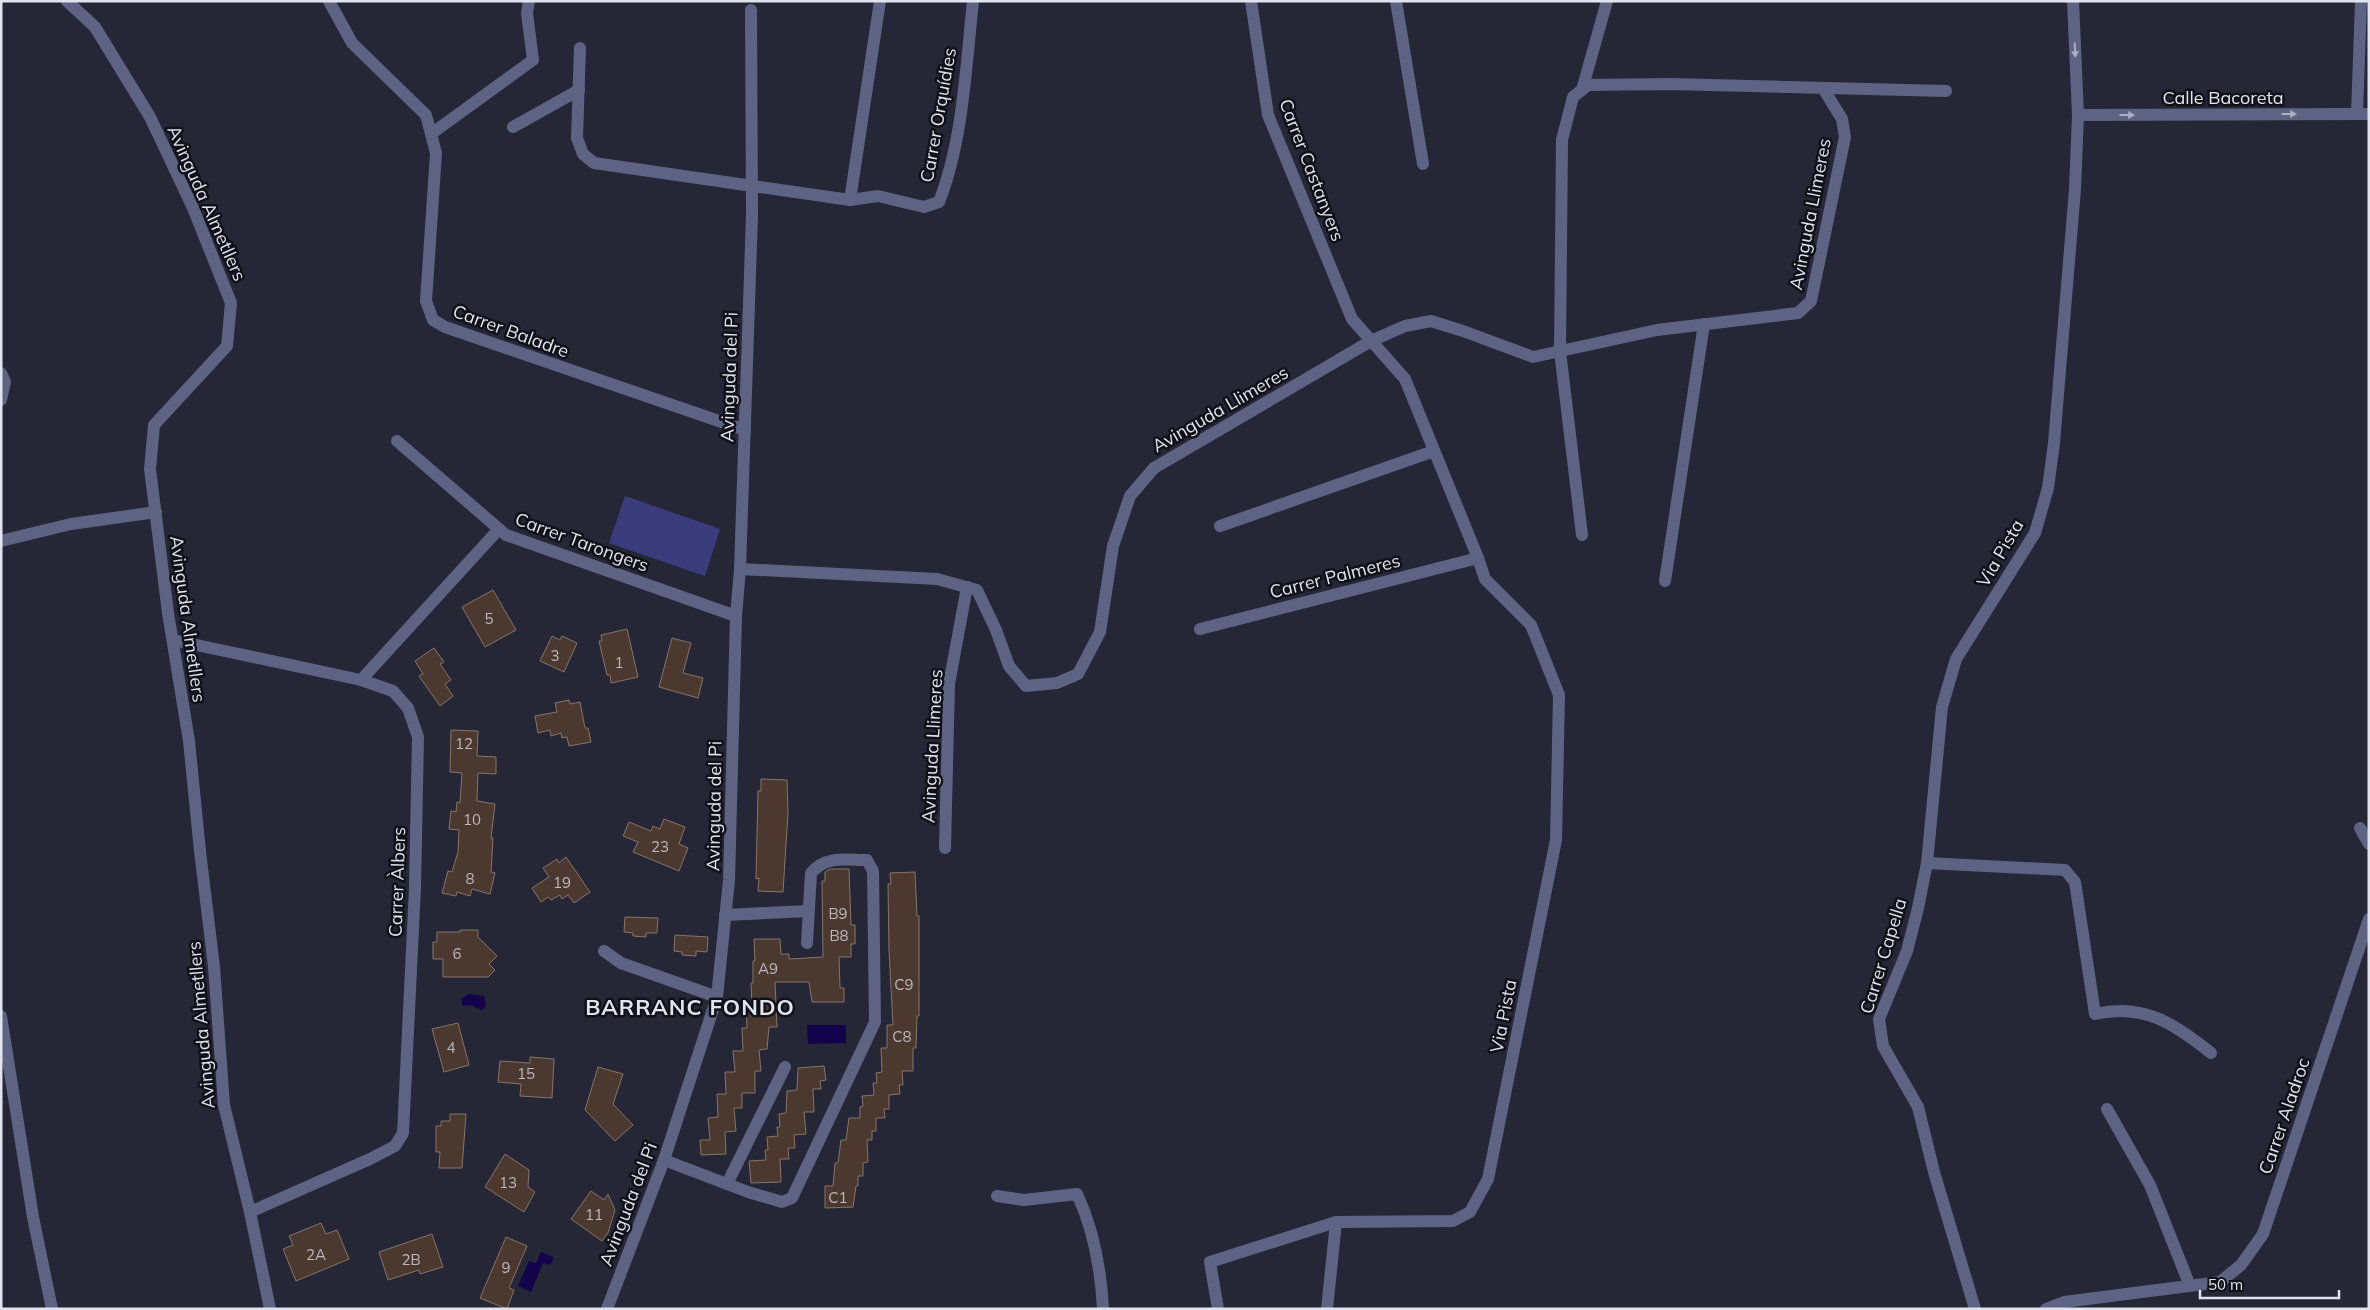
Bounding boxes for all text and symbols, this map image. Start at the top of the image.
one-way arrow [2071,42,2079,58]
street label: Carrer Orquídies [915,46,961,184]
street label: Calle Bacoreta [2162,86,2284,109]
street label: Carrer Castanyers [1274,96,1350,244]
one-way arrow [2282,110,2298,118]
one-way arrow [2119,111,2135,119]
street label: Avinguda Almetllers [162,122,252,284]
street label: Avinguda Llimeres [1784,136,1836,292]
street label: Carrer Baladre [450,299,572,363]
street label: Avinguda del Pi [715,312,743,442]
street label: Avinguda Llimeres [1148,361,1292,457]
street label: Carrer Tarongers [512,507,652,577]
street label: Via Pista [1971,515,2029,591]
street label: Avinguda Almetllers [165,534,211,704]
street label: Carrer Palmeres [1267,549,1403,603]
house number: 5 [484,609,494,628]
house number: 3 [550,646,560,665]
house number: 1 [614,653,624,672]
street label: Avinguda Llimeres [916,669,948,823]
house number: 12 [455,734,473,753]
street label: Avinguda del Pi [701,741,727,871]
house number: 10 [463,810,481,829]
street label: Carrer Àlbers [384,826,410,938]
house number: 23 [651,837,669,856]
house number: 8 [465,869,475,888]
house number: 19 [553,873,571,892]
street label: Carrer Capella [1855,895,1911,1017]
house number: B9 [828,904,848,923]
house number: B8 [829,926,849,945]
street label: Avinguda Almetllers [182,940,220,1110]
house number: 6 [452,944,462,963]
house number: A9 [758,959,778,978]
house number: C9 [894,975,914,994]
street label: Via Pista [1485,977,1521,1055]
district label: BARRANC FONDO [585,993,795,1021]
house number: C8 [892,1027,912,1046]
house number: 4 [446,1038,456,1057]
street label: Carrer Aladroc [2253,1055,2315,1177]
house number: 15 [517,1064,535,1083]
street label: Avinguda del Pi [594,1139,662,1269]
house number: 13 [499,1173,517,1192]
house number: C1 [828,1188,848,1207]
house number: 11 [585,1205,603,1224]
house number: 2A [306,1245,326,1264]
house number: 2B [401,1250,421,1269]
house number: 9 [501,1258,511,1277]
scale bar [2200,1268,2339,1300]
text: 50 m [2208,1275,2243,1294]

